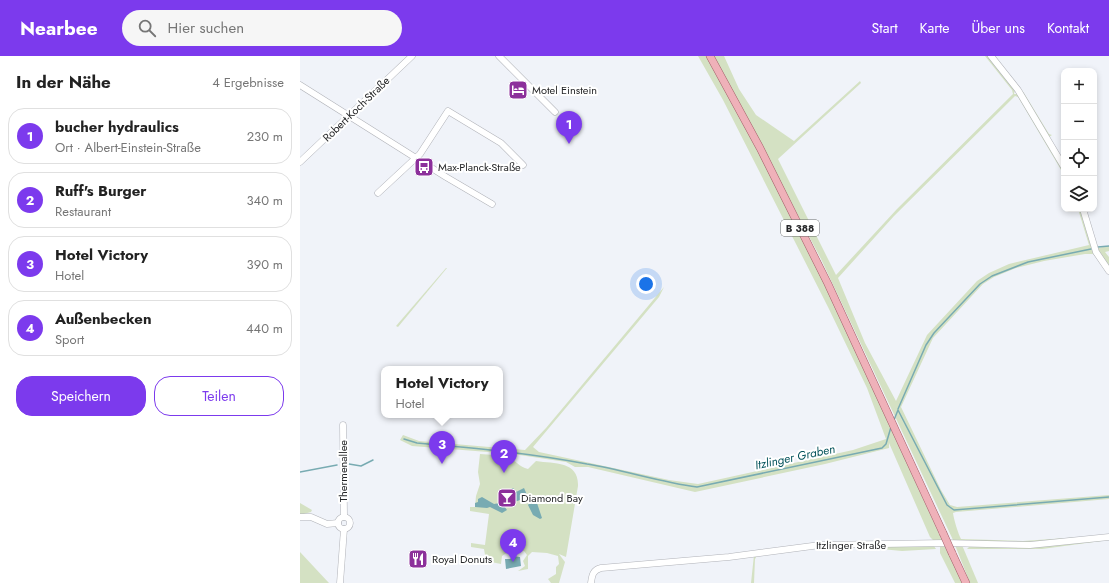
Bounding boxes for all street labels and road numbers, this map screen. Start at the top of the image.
street label: Robert-Koch-Straße [319,73,393,145]
road number: B 388 [781,220,819,236]
street label: Thermenallee [335,440,351,502]
street label: Itzlinger Straße [816,537,886,553]

